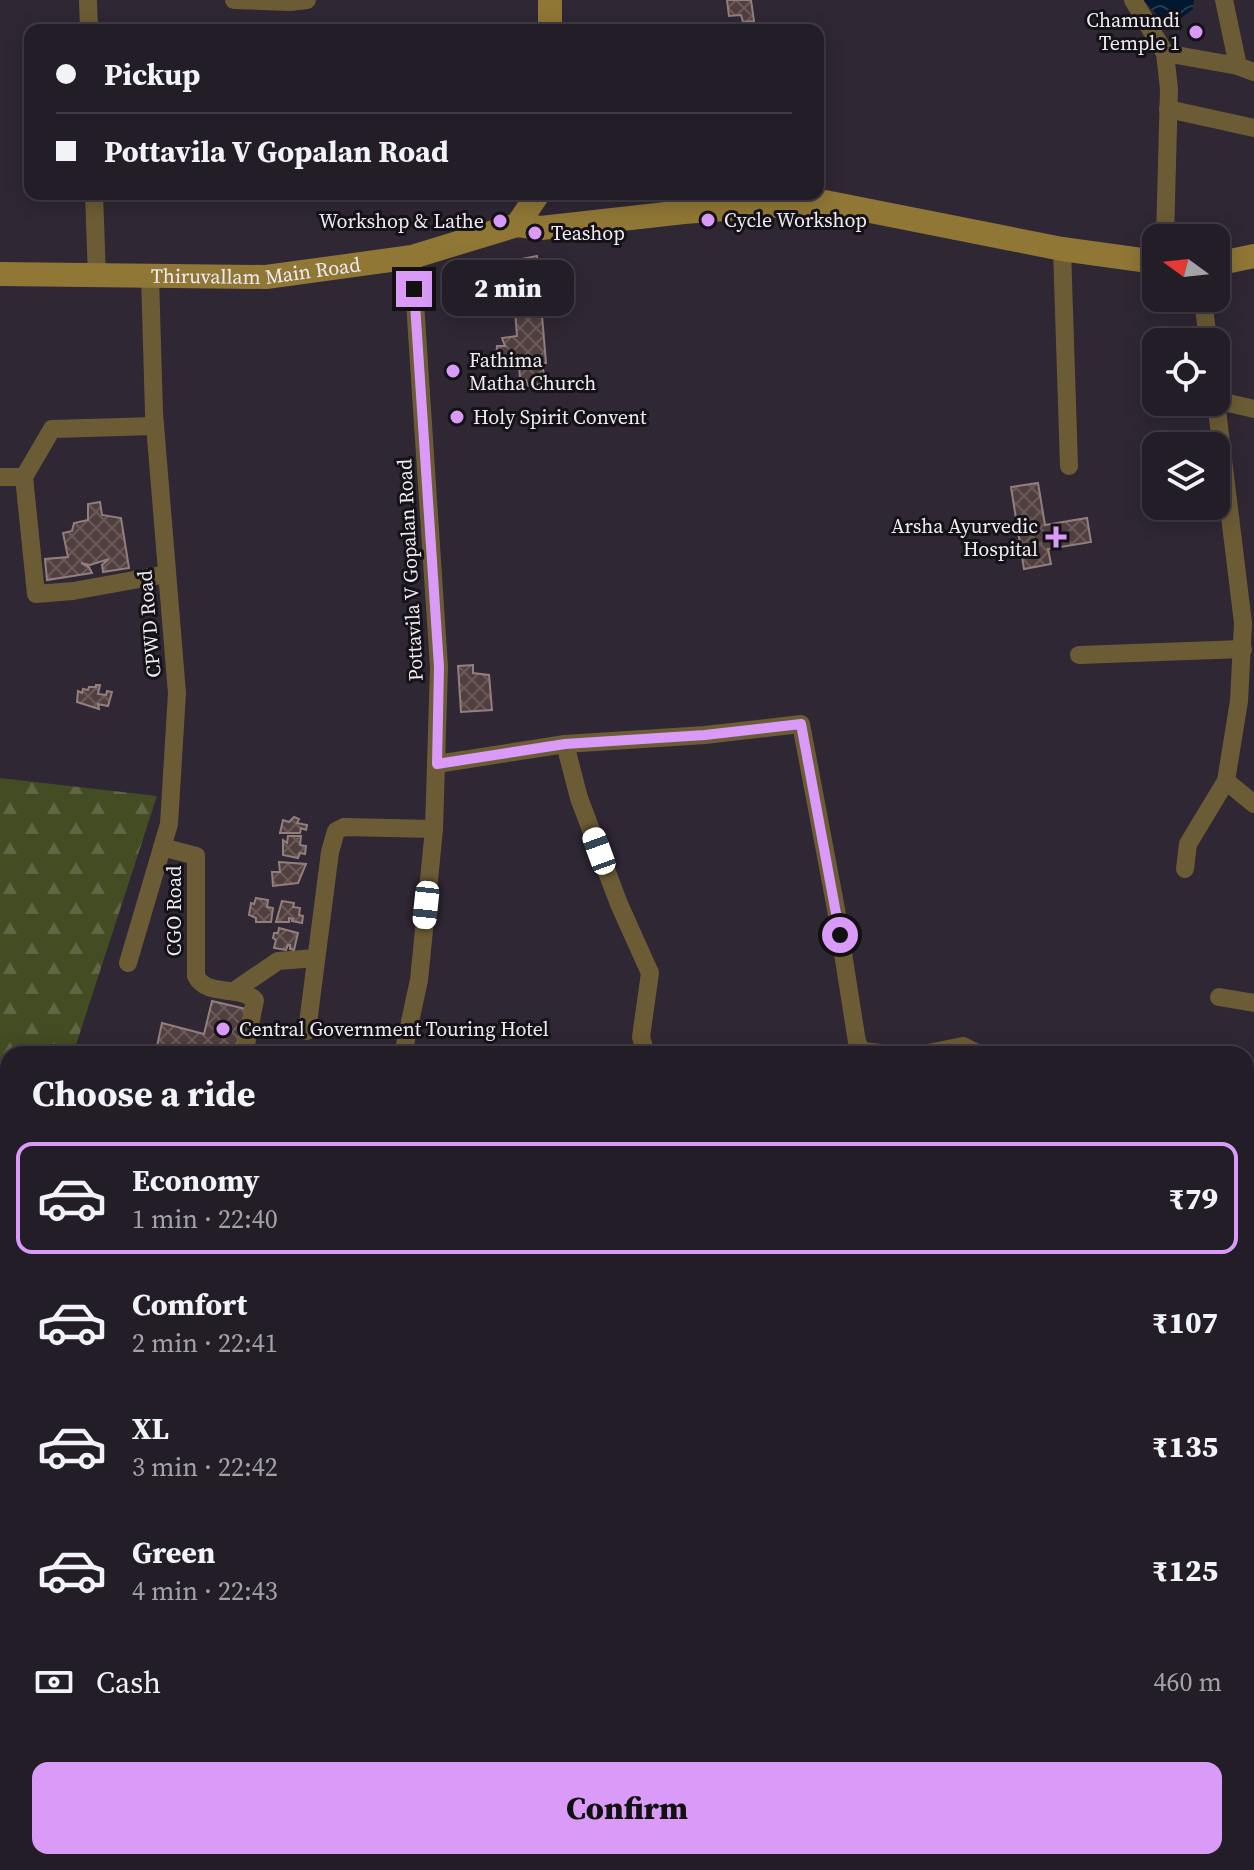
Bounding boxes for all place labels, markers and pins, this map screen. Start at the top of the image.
place label: Chamundi Temple 1 [1086,6,1180,57]
marker: Chamundi Temple 1 [1187,23,1205,41]
place label: Cycle Workshop [724,206,867,234]
place label: Workshop & Lathe [319,207,484,235]
marker: Cycle Workshop [699,211,717,229]
marker: Workshop & Lathe [491,212,509,230]
place label: Teashop [551,219,625,247]
marker: Teashop [526,224,544,242]
place label: Fathima Matha Church [469,346,596,397]
marker: Fathima Matha Church [444,362,462,380]
place label: Holy Spirit Convent [473,403,647,431]
marker: Holy Spirit Convent [448,408,466,426]
place label: Arsha Ayurvedic Hospital [891,512,1038,563]
marker: Arsha Ayurvedic Hospital [1045,526,1067,548]
place label: Central Government Touring Hotel [239,1015,549,1043]
marker: Central Government Touring Hotel [214,1020,232,1038]

